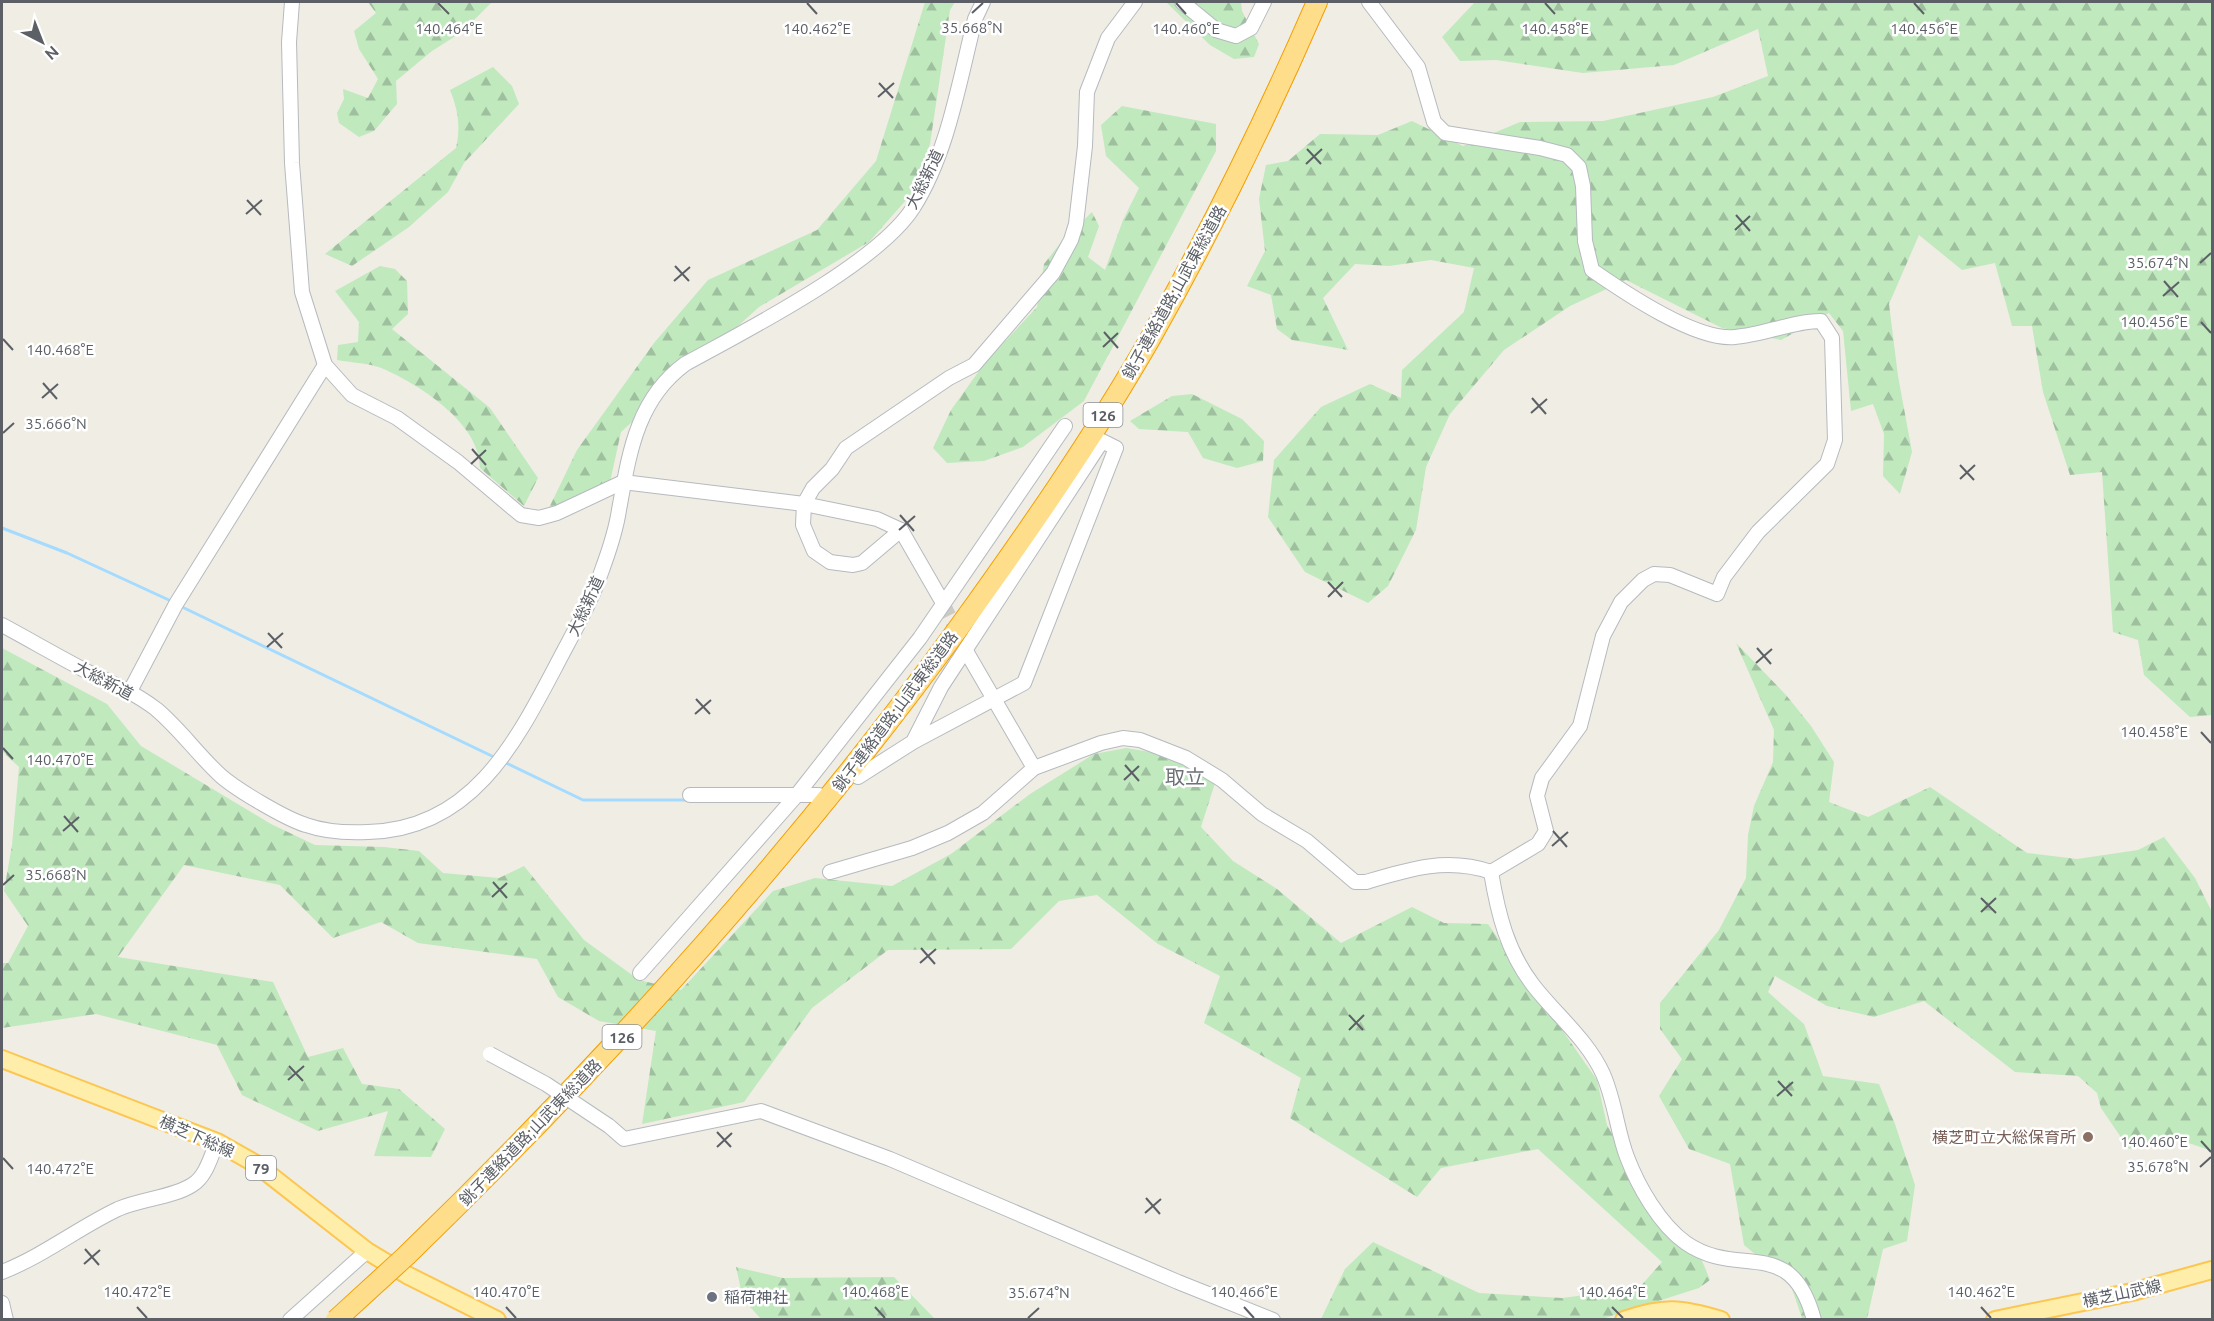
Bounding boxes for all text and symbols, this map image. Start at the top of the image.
north arrow [12,12,72,72]
text: 35.668°N [941,19,1003,36]
text: 140.464°E [415,20,483,37]
text: 140.462°E [783,20,851,37]
text: 140.460°E [1152,20,1220,37]
text: 140.458°E [1521,20,1589,37]
text: 140.456°E [1890,20,1958,37]
text: N [42,42,62,64]
street label: 大総新道 [902,146,946,212]
street label: 銚子連絡道路;山武東総道路 [1119,202,1229,382]
text: 35.674°N [2127,254,2189,271]
text: 140.456°E [2120,313,2188,330]
text: 140.468°E [26,341,94,358]
road number: 126 [1084,403,1122,427]
text: 35.666°N [25,415,87,432]
street label: 大総新道 [563,573,607,639]
street label: 銚子連絡道路;山武東総道路 [829,627,961,795]
street label: 大総新道 [72,657,136,703]
text: 140.458°E [2120,723,2188,740]
text: 140.470°E [26,751,94,768]
district label: 取立 [1165,765,1205,788]
text: 35.668°N [25,866,87,883]
road number: 126 [602,1025,642,1049]
street label: 銚子連絡道路;山武東総道路 [455,1055,605,1209]
street label: 横芝下総線 [157,1112,237,1160]
place label: 横芝町立大総保育所 [1932,1128,2076,1146]
marker: 横芝町立大総保育所 [2081,1130,2095,1144]
text: 140.460°E [2120,1133,2188,1150]
road number: 79 [246,1156,276,1180]
text: 35.678°N [2127,1158,2189,1175]
text: 140.472°E [26,1160,94,1177]
street label: 横芝山武線 [2081,1276,2163,1310]
text: 140.472°E [103,1283,171,1300]
text: 140.470°E [472,1283,540,1300]
text: 140.468°E [841,1283,909,1300]
text: 140.466°E [1210,1283,1278,1300]
text: 140.464°E [1578,1283,1646,1300]
text: 140.462°E [1947,1283,2015,1300]
text: 35.674°N [1008,1284,1070,1301]
place label: 稲荷神社 [724,1288,788,1306]
marker: 稲荷神社 [705,1290,719,1304]

